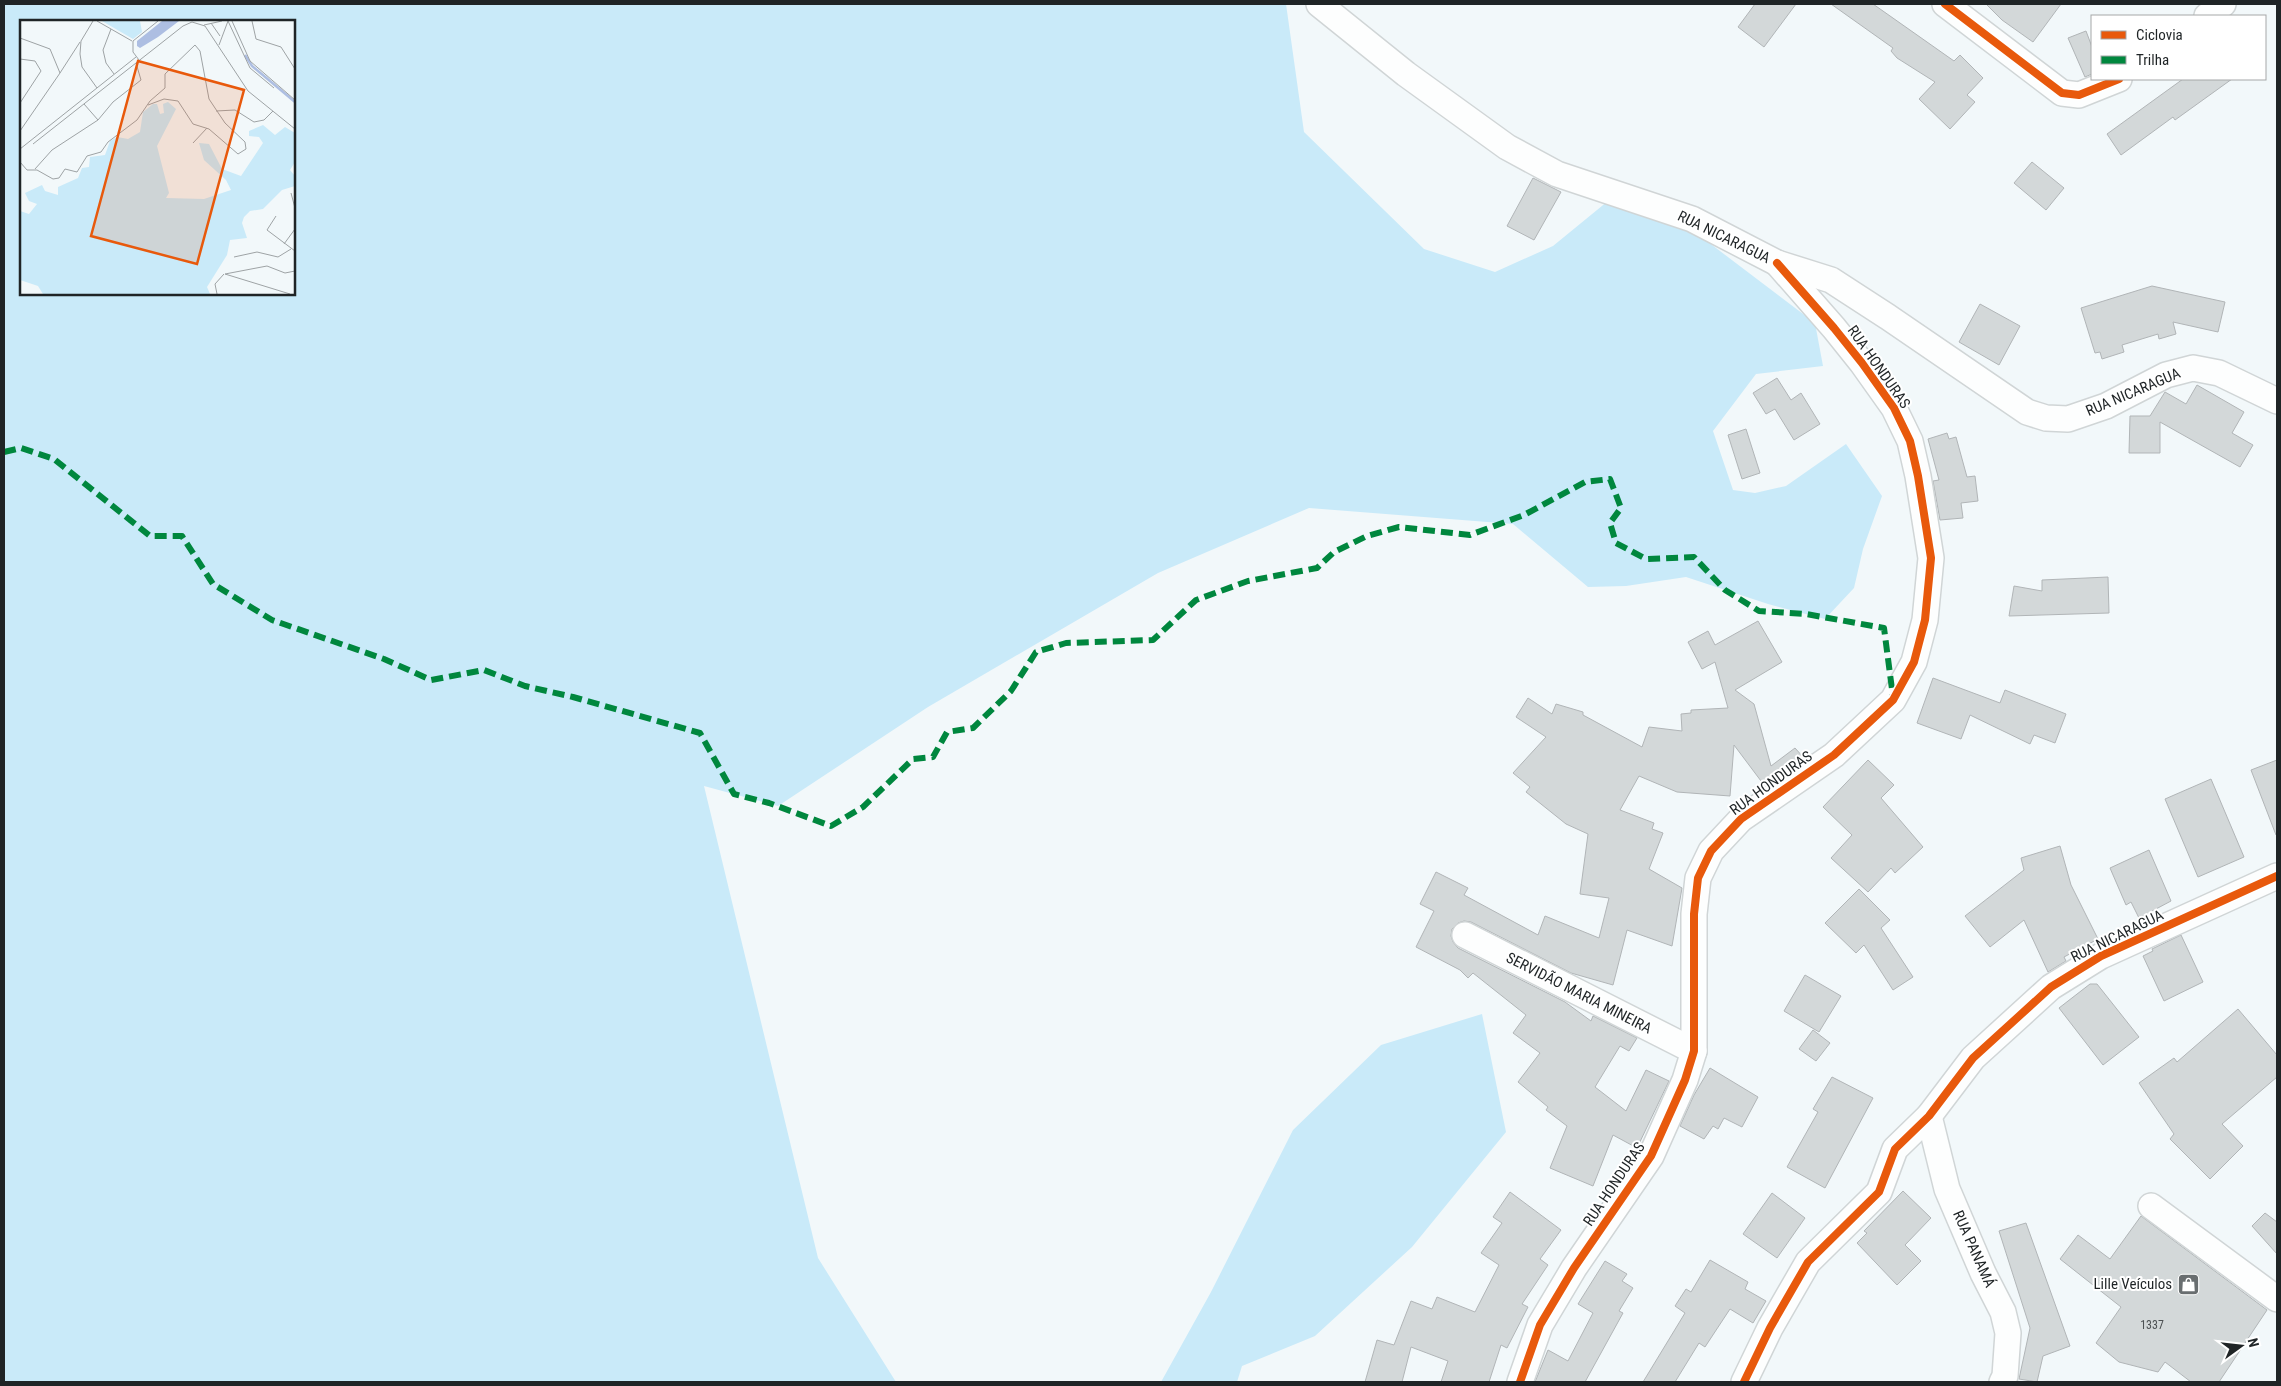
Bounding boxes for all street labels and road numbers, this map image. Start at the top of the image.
street label: RUA NICARAGUA [1675,207,1774,267]
street label: RUA HONDURAS [1844,322,1914,412]
street label: RUA NICARAGUA [2083,364,2183,420]
street label: RUA HONDURAS [1726,747,1816,819]
street label: RUA NICARAGUA [2068,906,2167,966]
street label: SERVIDÃO MARIA MINEIRA [1503,948,1655,1038]
street label: RUA HONDURAS [1579,1138,1649,1229]
street label: RUA PANAMÁ [1949,1208,1999,1291]

